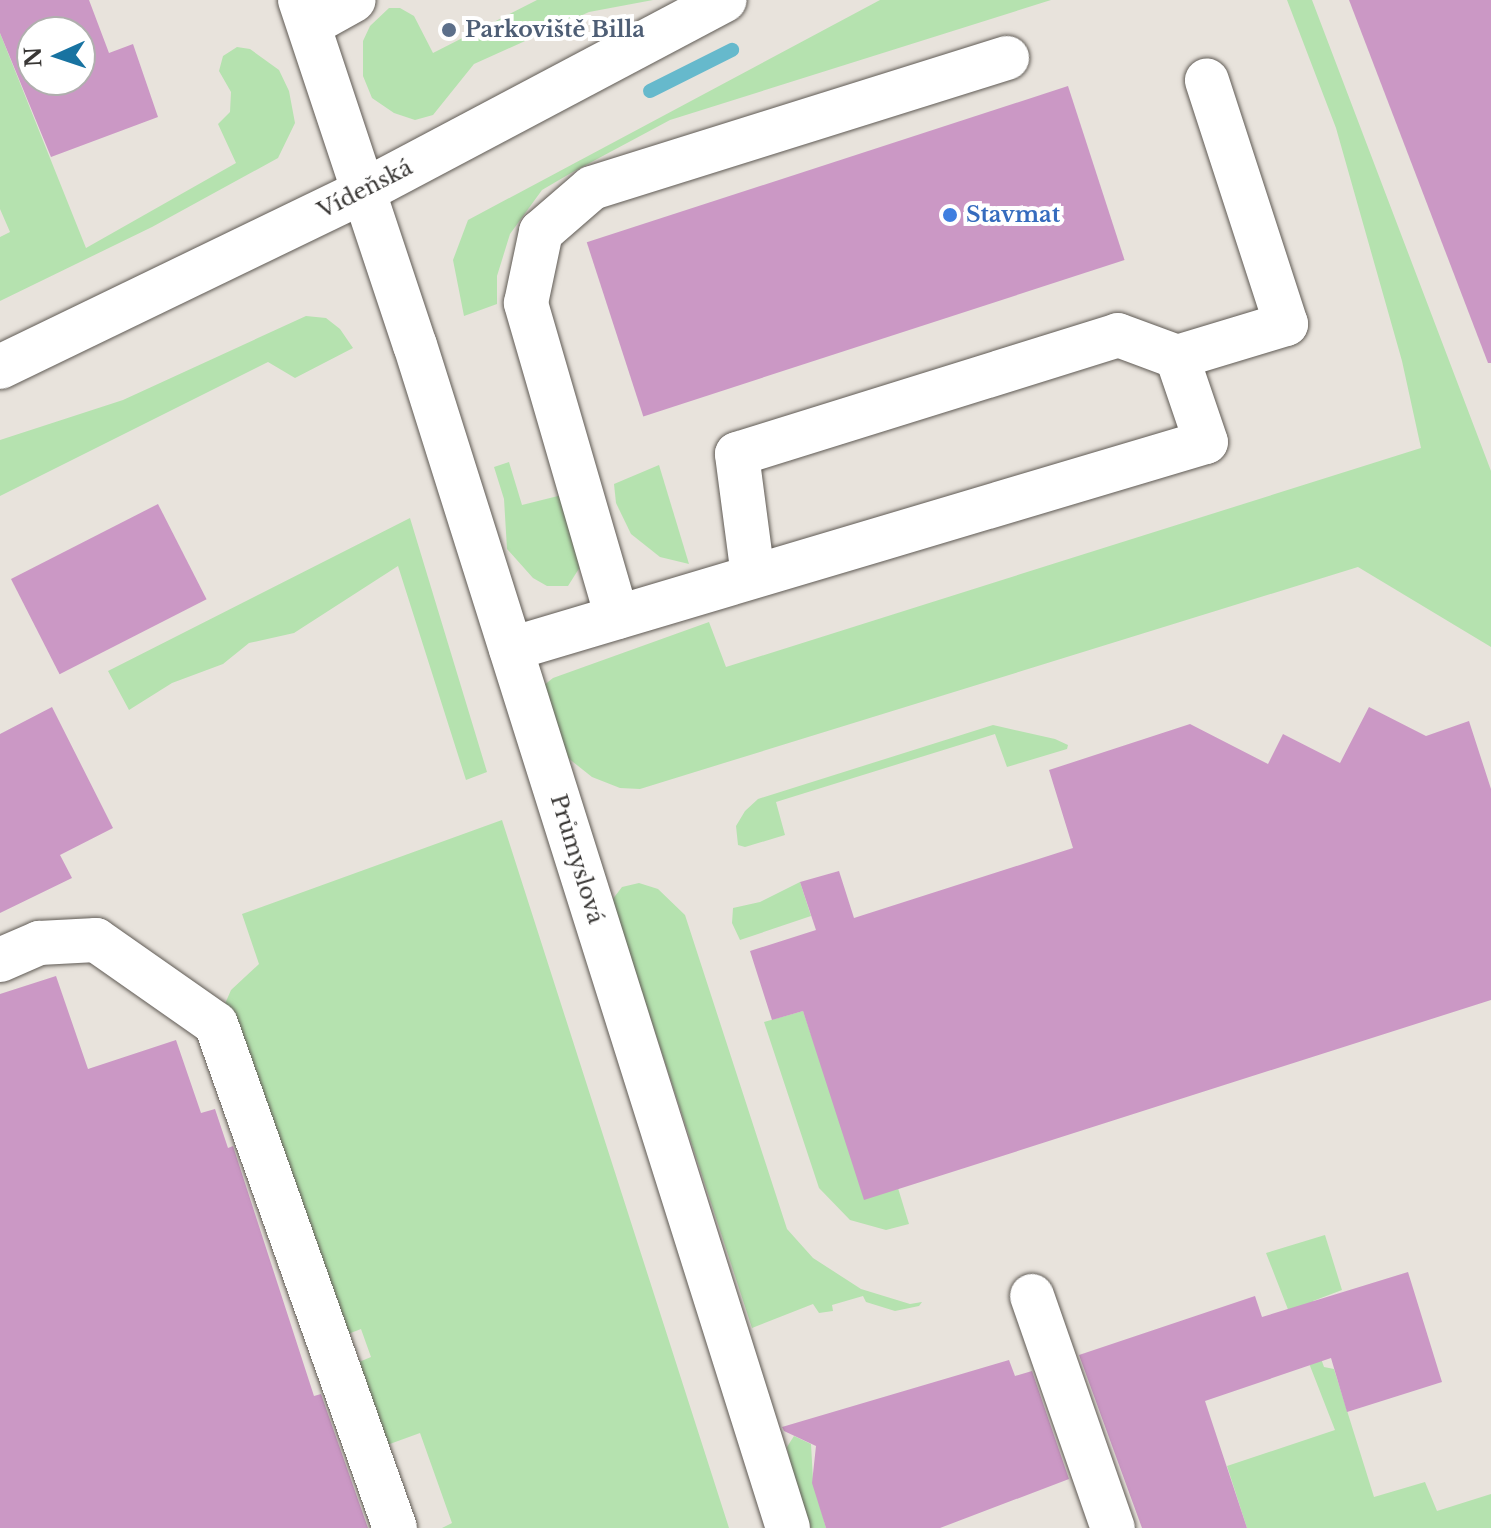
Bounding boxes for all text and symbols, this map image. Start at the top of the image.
north arrow [16,16,96,96]
place label: Parkoviště Billa [465,17,645,43]
marker: Parkoviště Billa [440,21,458,39]
text: N [20,46,48,68]
street label: Vídeňská [313,154,417,224]
place label: Stavmat [966,202,1060,228]
marker: Stavmat [941,206,959,224]
street label: Průmyslová [545,791,609,927]

